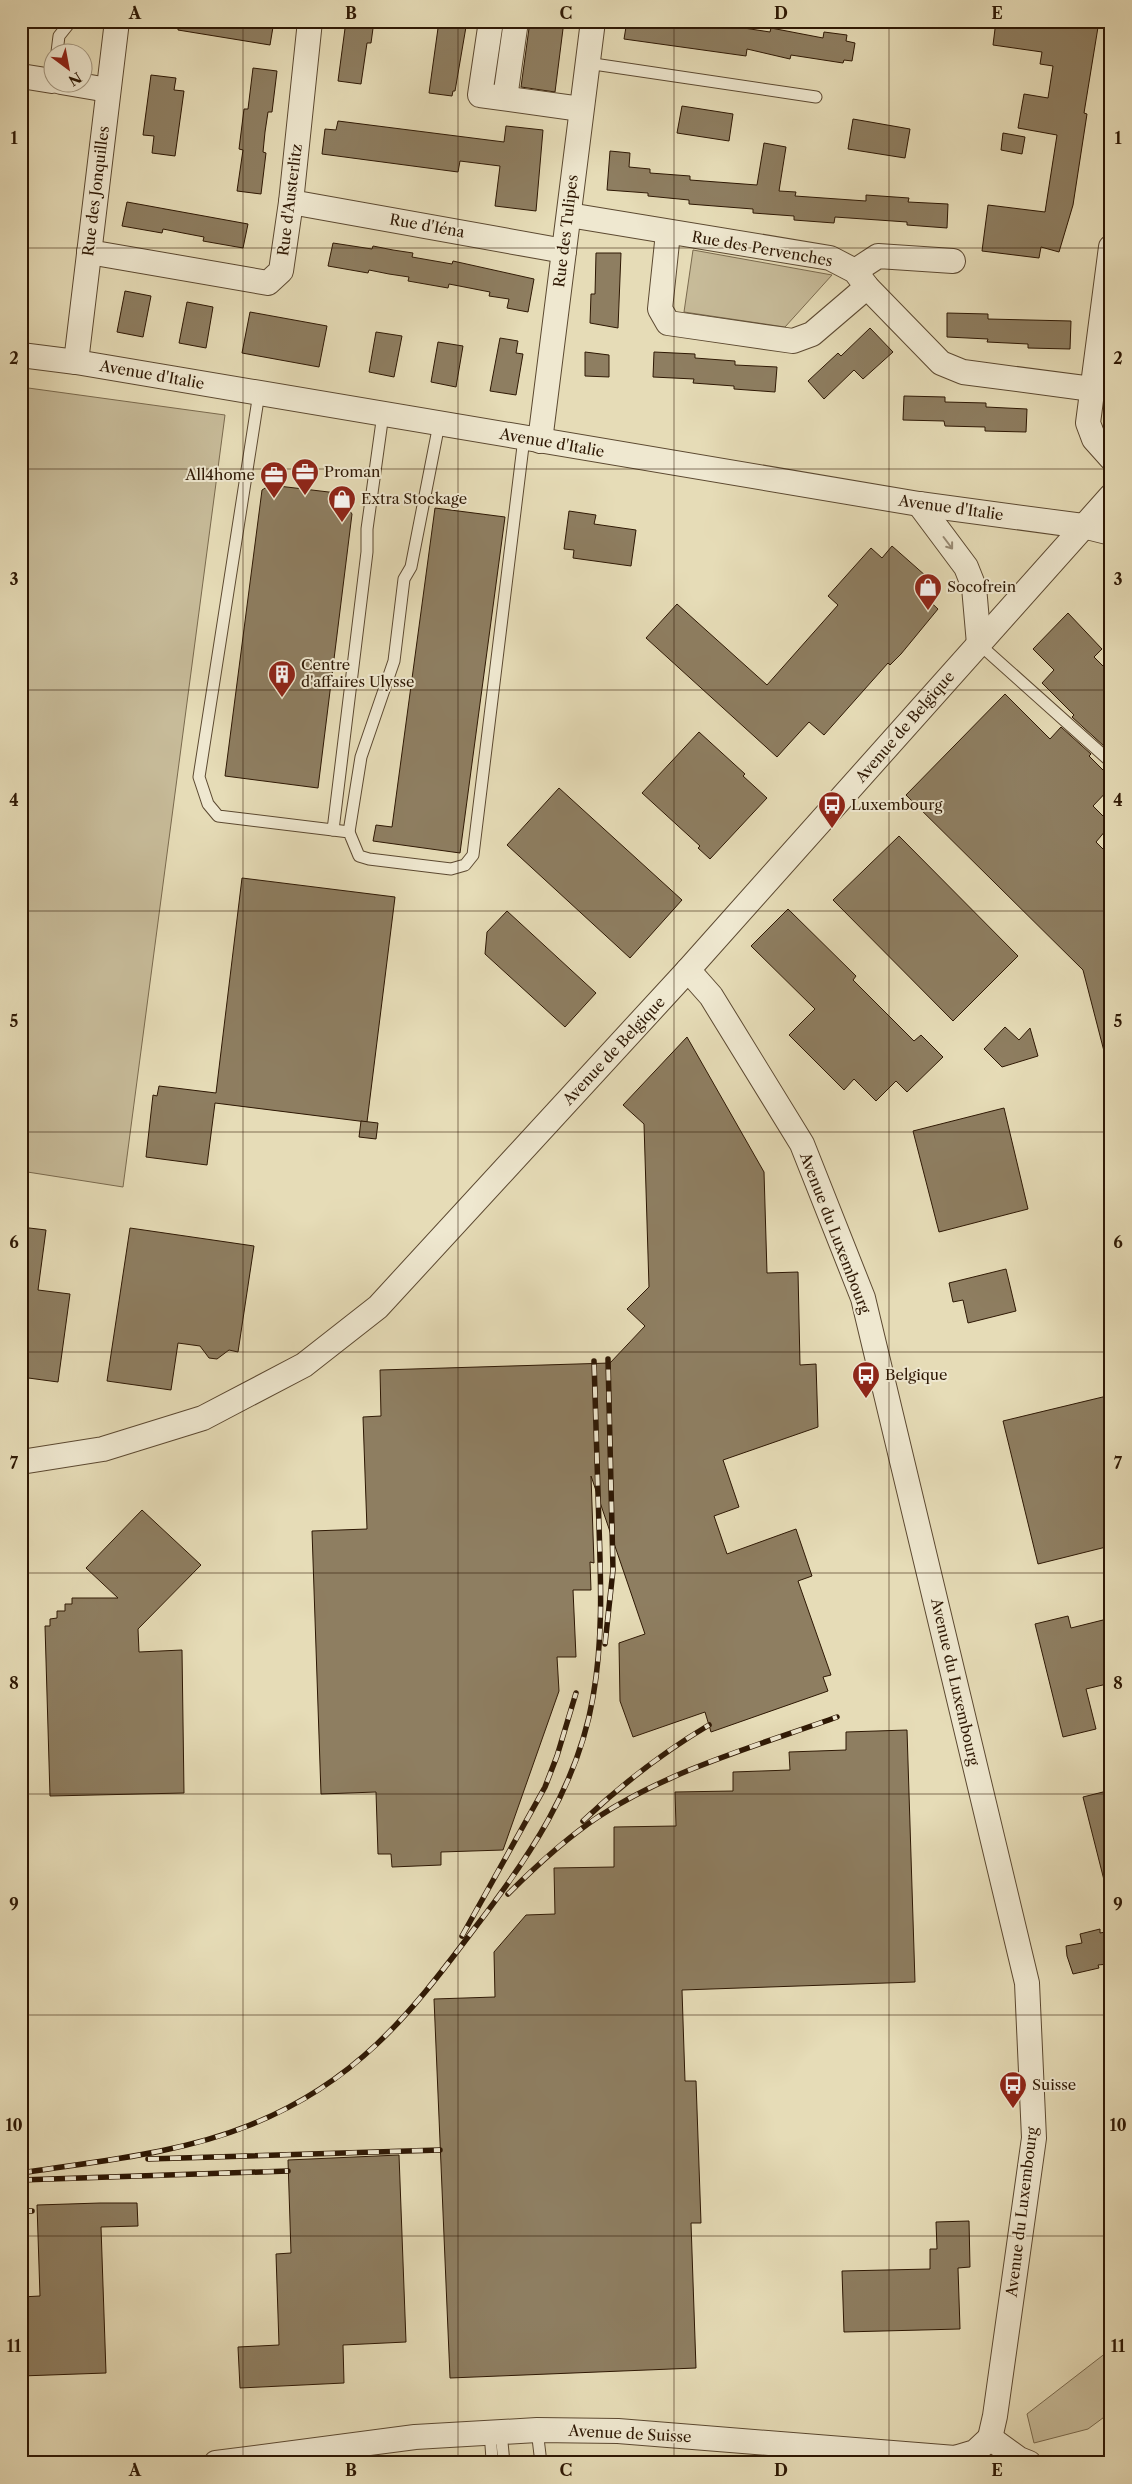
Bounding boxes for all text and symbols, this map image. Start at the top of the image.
text: A [128,3,142,23]
text: B [345,3,357,23]
text: C [560,3,572,23]
text: D [774,3,788,23]
text: E [991,3,1003,23]
north arrow [42,42,92,92]
text: N [65,68,85,90]
street label: Rue des Jonquilles [78,125,113,257]
text: 1 [10,128,18,148]
text: 1 [1114,128,1122,148]
street label: Rue d'Austerlitz [273,143,306,257]
street label: Rue des Tulipes [549,173,582,288]
street label: Rue d'Iéna [388,210,466,241]
street label: Rue des Pervenches [690,227,834,270]
text: 2 [9,348,19,368]
text: 2 [1113,348,1123,368]
street label: Avenue d'Italie [97,356,206,393]
street label: Avenue d'Italie [497,424,606,461]
office icon: Proman [290,457,320,496]
office icon: All4home [259,460,289,499]
place label: Proman [324,462,381,481]
place label: All4home [184,465,255,484]
shop icon: Extra Stockage [327,484,357,523]
place label: Extra Stockage [361,489,467,508]
street label: Avenue d'Italie [896,491,1005,524]
one-way arrow [943,536,953,550]
text: 3 [9,569,19,589]
text: 3 [1113,569,1123,589]
shop icon: Socofrein [913,572,943,611]
place label: Socofrein [947,577,1017,596]
place label: Centre d'affaires Ulysse [301,655,414,691]
building icon: Centre d'affaires Ulysse [267,659,297,698]
street label: Avenue de Belgique [850,667,958,787]
text: 4 [9,790,19,810]
bus stop icon: Luxembourg [817,790,847,829]
text: 4 [1113,790,1123,810]
place label: Luxembourg [851,795,943,814]
street label: Avenue de Belgique [558,992,669,1110]
text: 5 [10,1011,19,1031]
text: 5 [1114,1011,1123,1031]
street label: Avenue du Luxembourg [796,1149,875,1316]
text: 6 [9,1232,19,1252]
text: 6 [1113,1232,1123,1252]
bus stop icon: Belgique [851,1360,881,1399]
place label: Belgique [885,1365,948,1384]
text: 7 [10,1453,19,1473]
text: 7 [1114,1453,1123,1473]
street label: Avenue du Luxembourg [927,1595,984,1767]
text: 8 [9,1673,19,1693]
text: 8 [1113,1673,1123,1693]
text: 9 [9,1894,19,1914]
text: 9 [1113,1894,1123,1914]
bus stop icon: Suisse [998,2070,1028,2109]
place label: Suisse [1032,2075,1076,2094]
text: 10 [5,2115,23,2135]
text: 10 [1109,2115,1127,2135]
street label: Avenue du Luxembourg [1002,2126,1041,2299]
text: 11 [7,2336,22,2356]
text: 11 [1111,2336,1126,2356]
street label: Avenue de Suisse [567,2421,692,2446]
text: A [128,2460,142,2480]
text: B [345,2460,357,2480]
text: C [560,2460,572,2480]
text: D [774,2460,788,2480]
text: E [991,2460,1003,2480]

